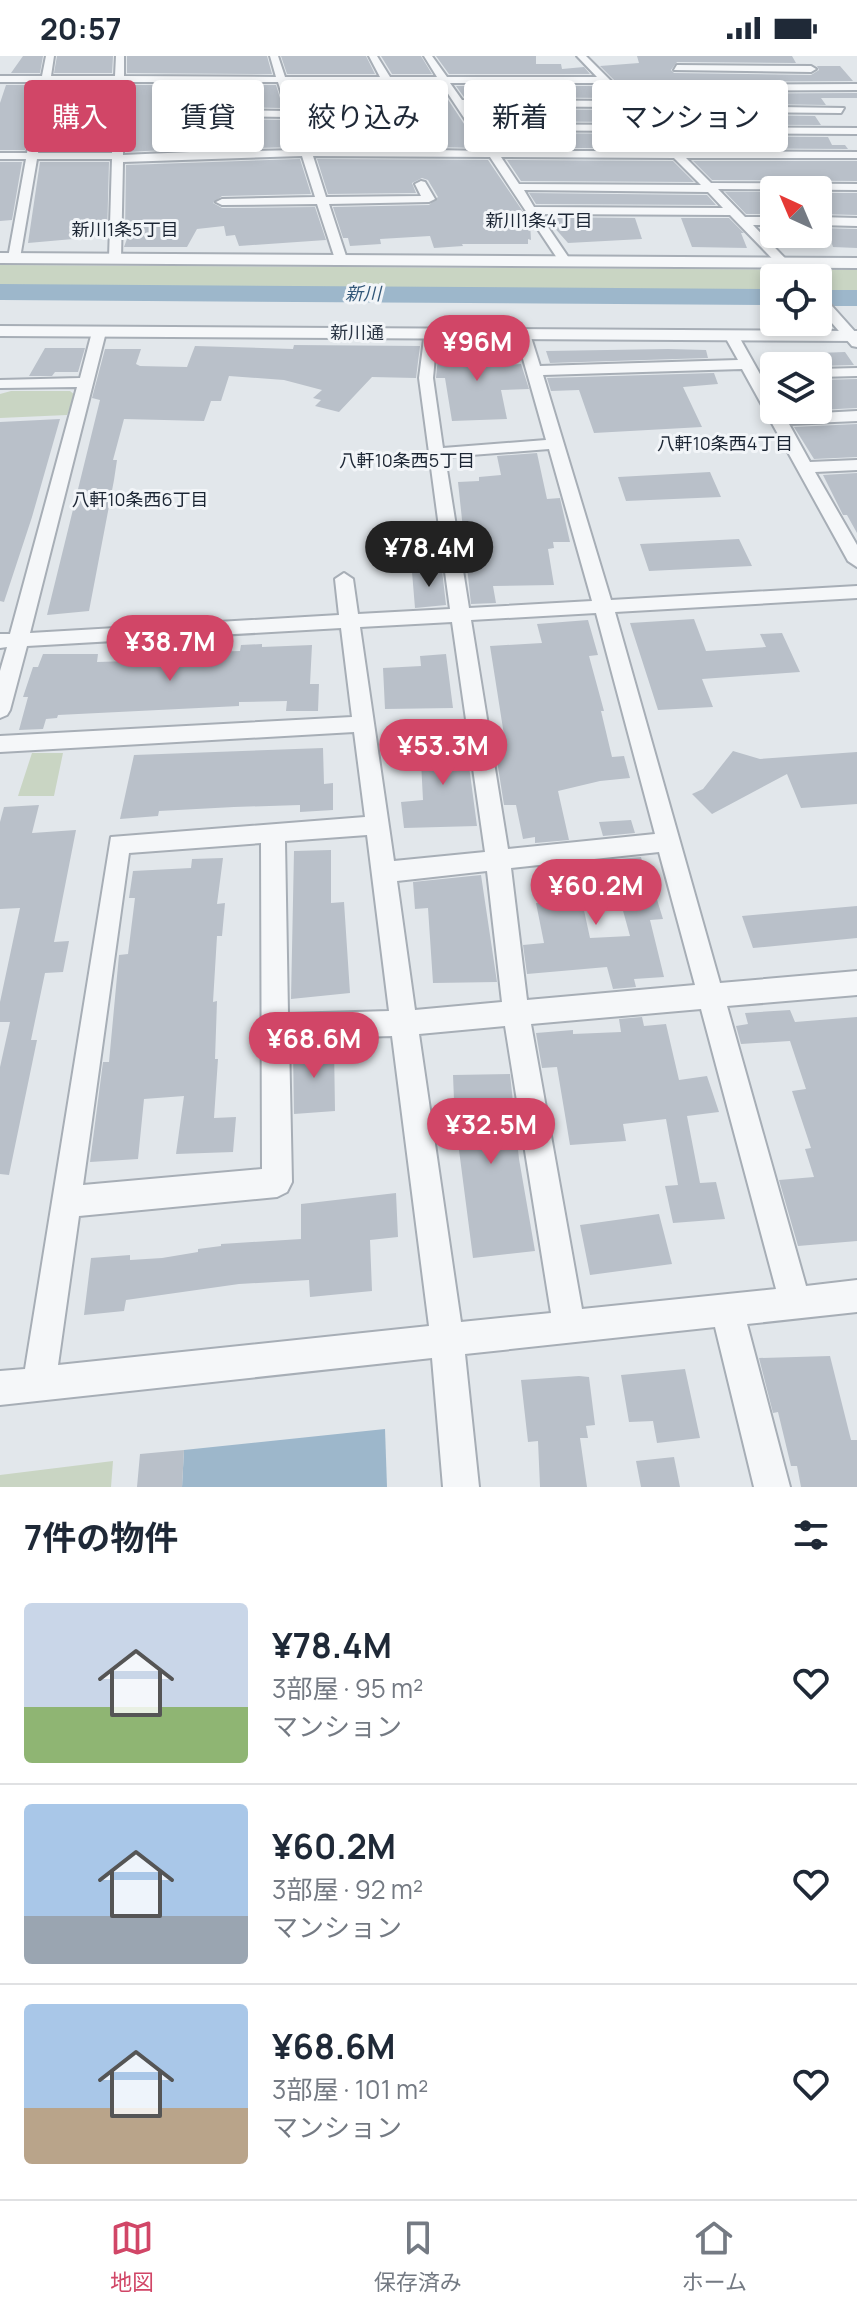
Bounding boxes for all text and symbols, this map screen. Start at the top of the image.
text: 20:57 [40,8,121,49]
chip: 購入 [24,80,136,152]
chip: 賃貸 [152,80,264,152]
chip: 絞り込み [280,80,448,152]
chip: 新着 [464,80,576,152]
chip: マンション [592,80,788,152]
north arrow [760,176,832,248]
map controls [760,176,832,424]
district label: 新川1条4丁目 [485,208,593,232]
district label: 新川1条5丁目 [71,217,179,241]
button: locate [760,264,832,336]
water label: 新川 [345,281,383,305]
pin: ¥96M [430,315,524,383]
street label: 新川通 [330,320,384,344]
text: ¥96M [442,323,512,359]
button: layers [760,352,832,424]
district label: 八軒10条西4丁目 [657,431,793,455]
district label: 八軒10条西5丁目 [339,448,475,472]
district label: 八軒10条西6丁目 [71,487,209,511]
pin: ¥78.4M [364,521,494,589]
text: ¥78.4M [383,529,475,565]
pin: ¥38.7M [105,615,235,683]
text: ¥38.7M [125,623,215,659]
pin: ¥53.3M [378,719,508,787]
text: ¥53.3M [397,727,489,763]
pin: ¥60.2M [531,859,661,927]
text: ¥60.2M [549,867,643,903]
pin: ¥68.6M [249,1012,379,1080]
text: ¥68.6M [267,1020,361,1056]
pin: ¥32.5M [426,1098,556,1166]
text: ¥32.5M [445,1106,537,1142]
icon: filters [789,1513,833,1557]
text: 7件の物件 [24,1514,178,1560]
text: ¥78.4M [272,1622,392,1668]
icon: home [88,1635,184,1731]
icon: heart [789,1661,833,1705]
text: 3部屋 · 95 m² [272,1670,423,1706]
text: マンション [272,1708,402,1744]
text: ¥60.2M [272,1823,396,1869]
icon: home [88,1836,184,1932]
icon: heart [789,1862,833,1906]
text: 3部屋 · 92 m² [272,1871,423,1907]
text: マンション [272,1909,402,1945]
text: ¥68.6M [272,2023,395,2069]
icon: home [88,2036,184,2132]
icon: heart [789,2062,833,2106]
text: 3部屋 · 101 m² [272,2071,428,2107]
text: マンション [272,2109,402,2145]
tab: 地図 [110,2216,154,2297]
tab: 保存済み [374,2216,462,2297]
tab: ホーム [682,2216,747,2297]

